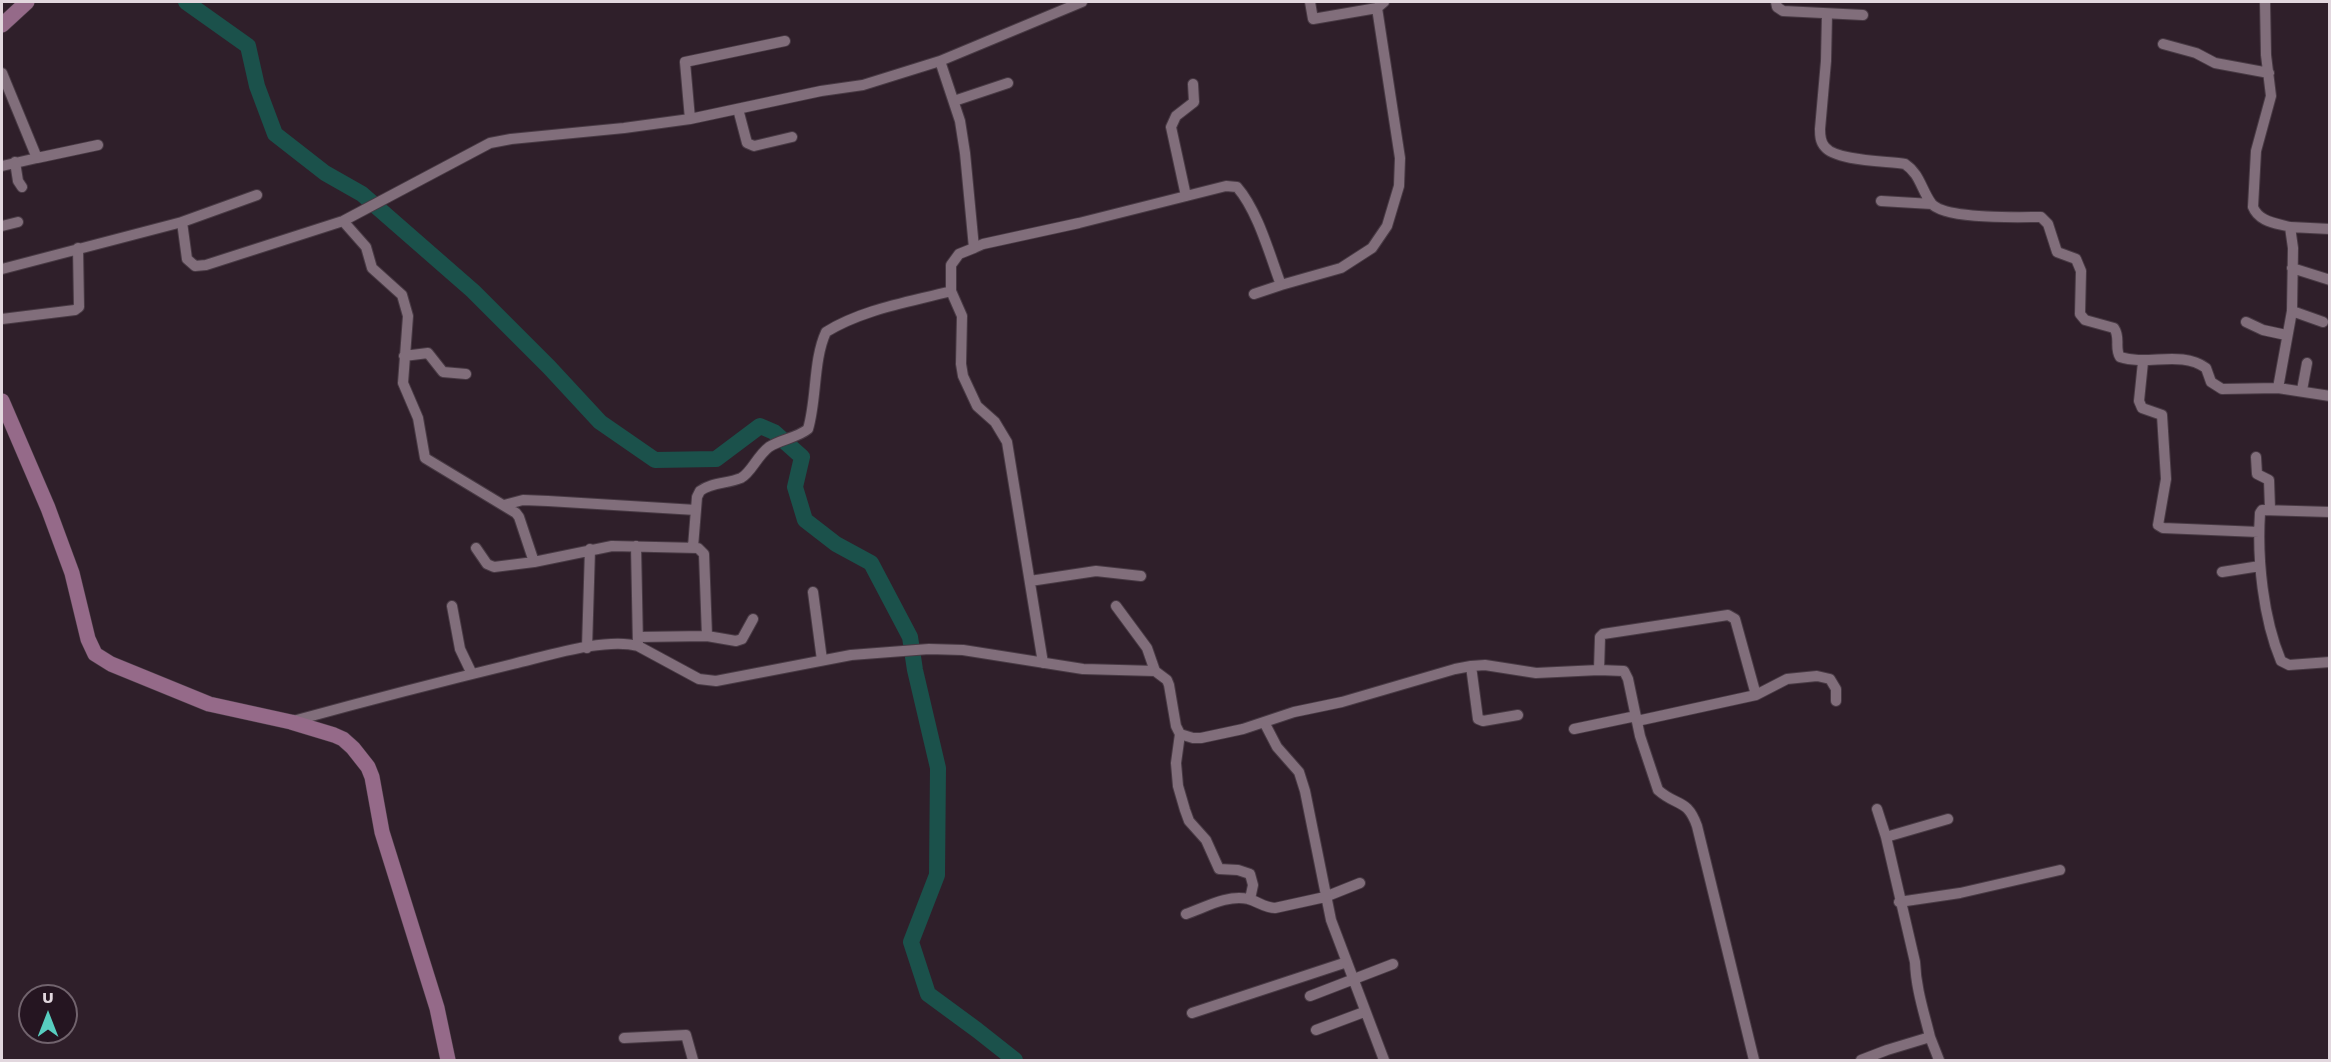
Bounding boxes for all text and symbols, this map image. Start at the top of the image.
north arrow [18,984,78,1044]
text: U [42,988,54,1007]

